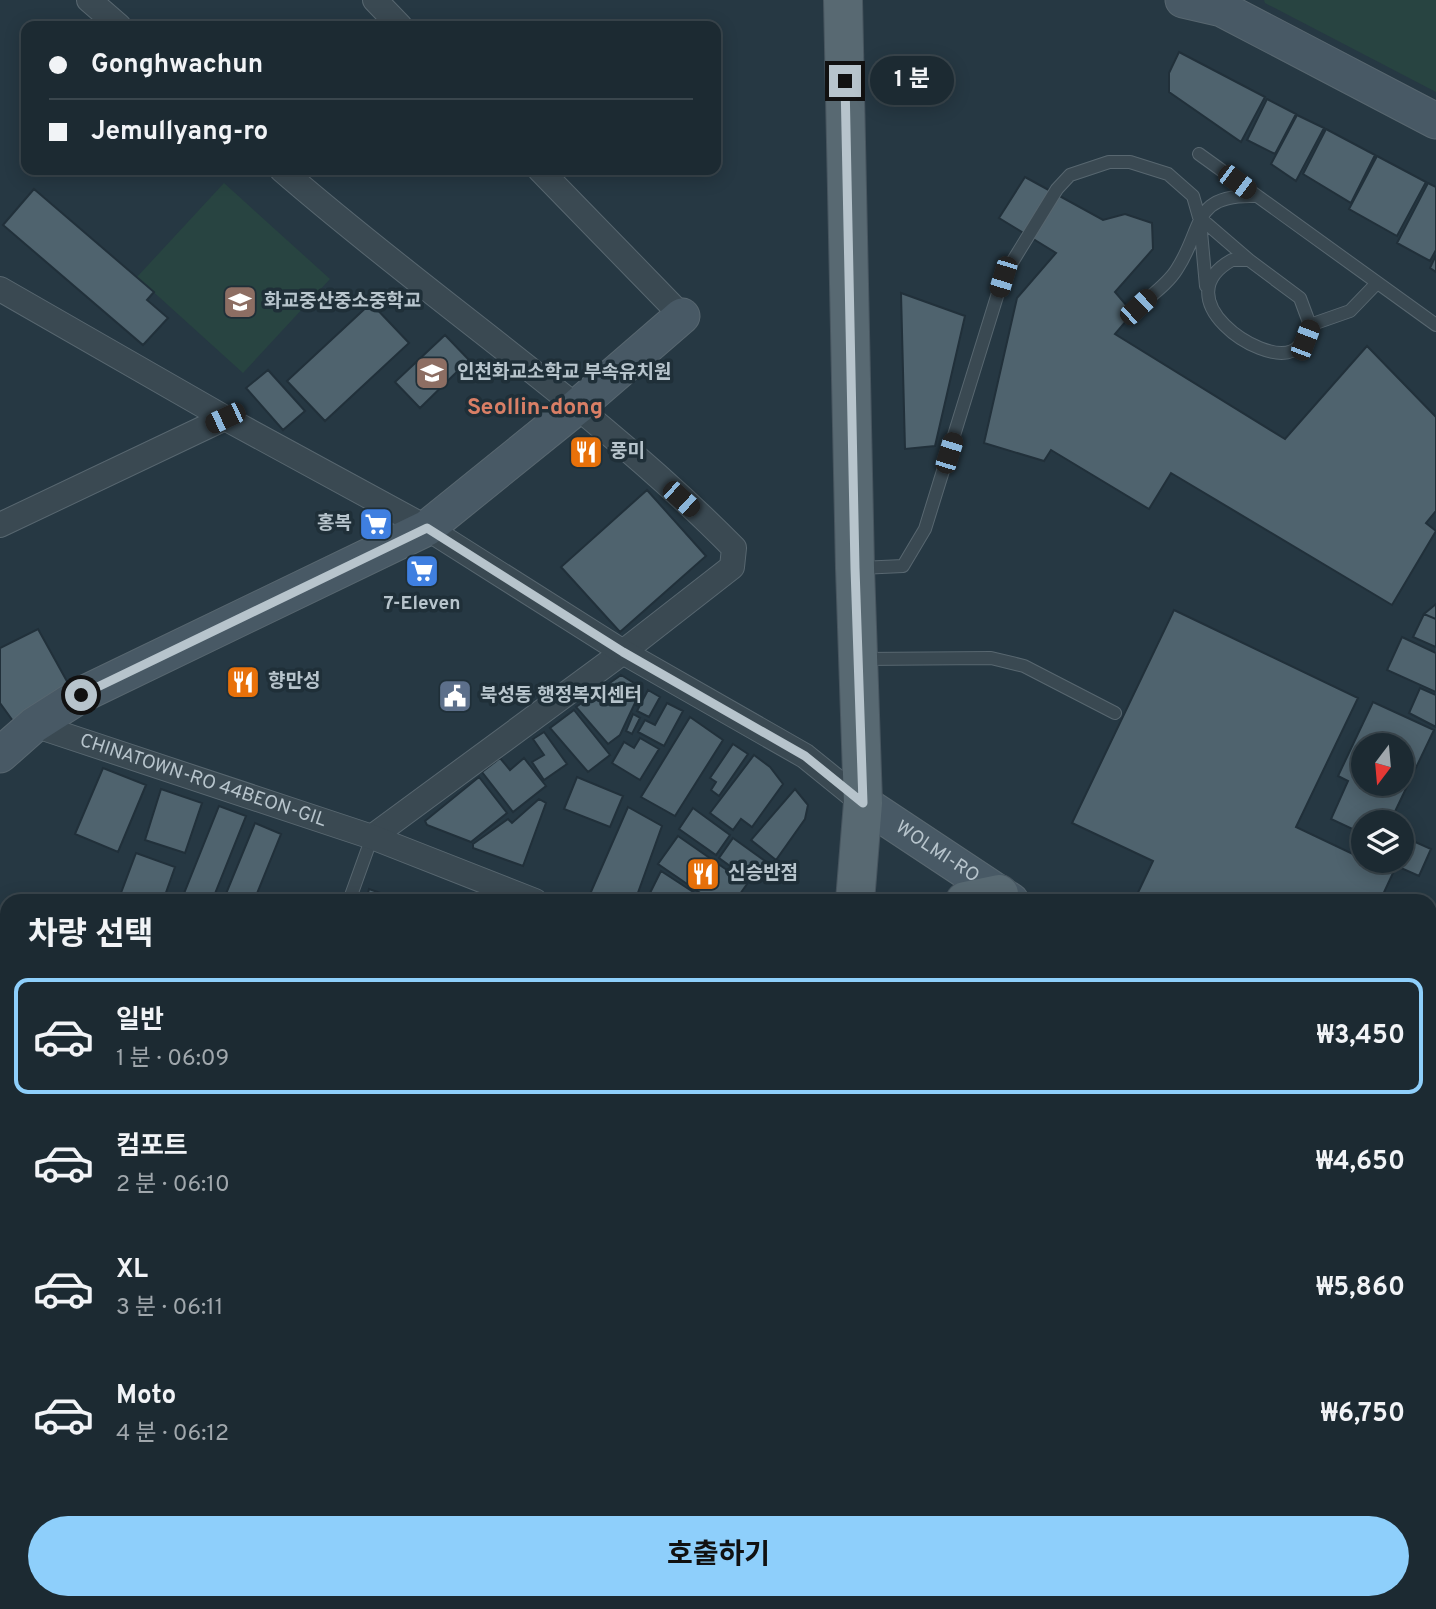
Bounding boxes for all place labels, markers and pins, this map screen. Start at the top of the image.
school or university icon: 화교중산중소중학교 [221,283,259,321]
place label: 화교중산중소중학교 [264,290,421,314]
school or university icon: 인천화교소학교 부속유치원 [413,354,451,392]
place label: 인천화교소학교 부속유치원 [457,361,672,385]
restaurant icon: 풍미 [567,433,605,471]
place label: 풍미 [610,440,645,464]
supermarket icon: 홍복 [357,505,395,543]
place label: 홍복 [317,512,352,536]
supermarket icon: 7-Eleven [403,552,441,590]
place label: 7-Eleven [384,592,460,616]
restaurant icon: 향만성 [224,663,262,701]
place label: 향만성 [268,670,320,694]
public building icon: 북성동 행정복지센터 [436,677,474,715]
place label: 북성동 행정복지센터 [480,684,642,708]
restaurant icon: 신승반점 [684,855,722,893]
place label: 신승반점 [728,862,798,886]

